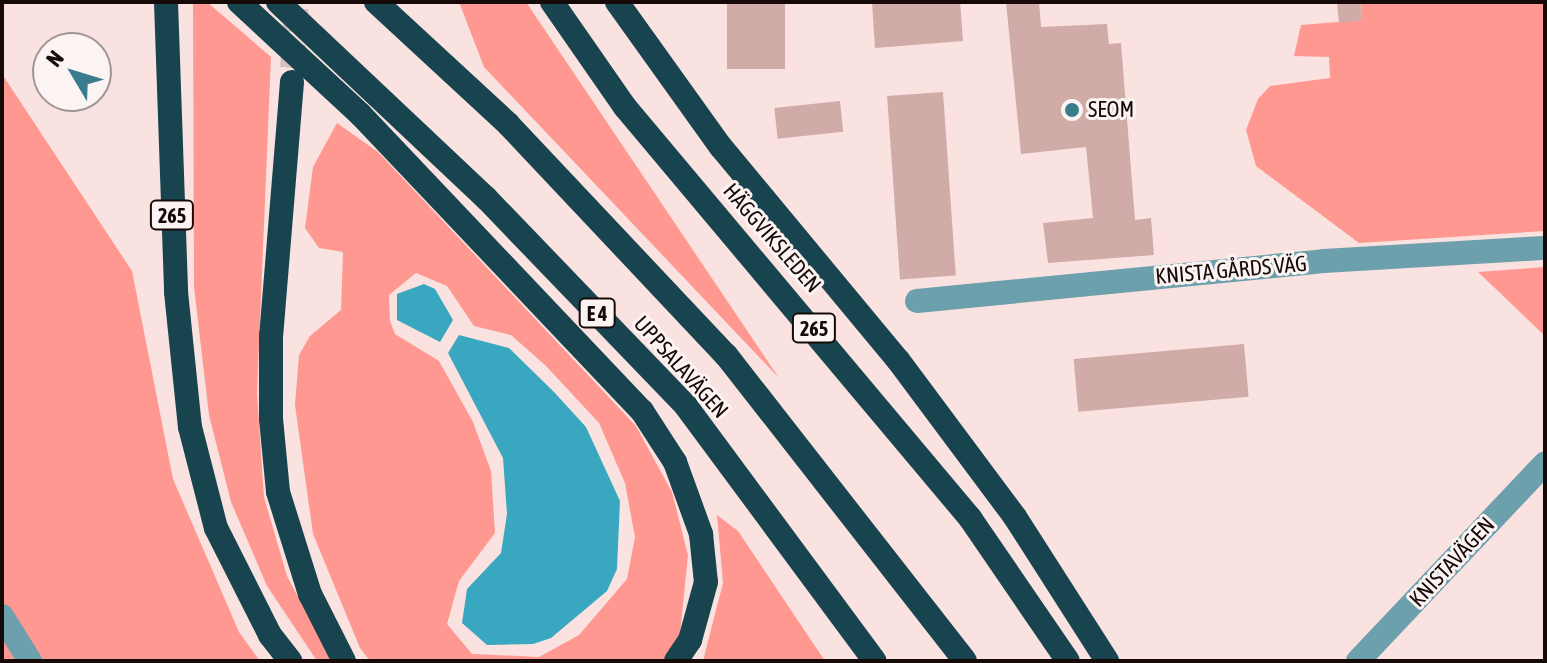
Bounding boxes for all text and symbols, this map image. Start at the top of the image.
north arrow [32,32,112,112]
text: N [40,45,69,72]
place label: SEOM [1088,97,1134,123]
marker: SEOM [1063,101,1081,119]
street label: HÄGGVIKSLEDEN [717,178,827,298]
road number: 265 [148,199,196,231]
street label: KNISTA GÅRDS VÄG [1154,250,1308,290]
road number: E 4 [577,297,617,329]
street label: UPPSALAVÄGEN [628,310,734,424]
road number: 265 [790,312,838,344]
street label: KNISTAVÄGEN [1404,512,1500,612]

